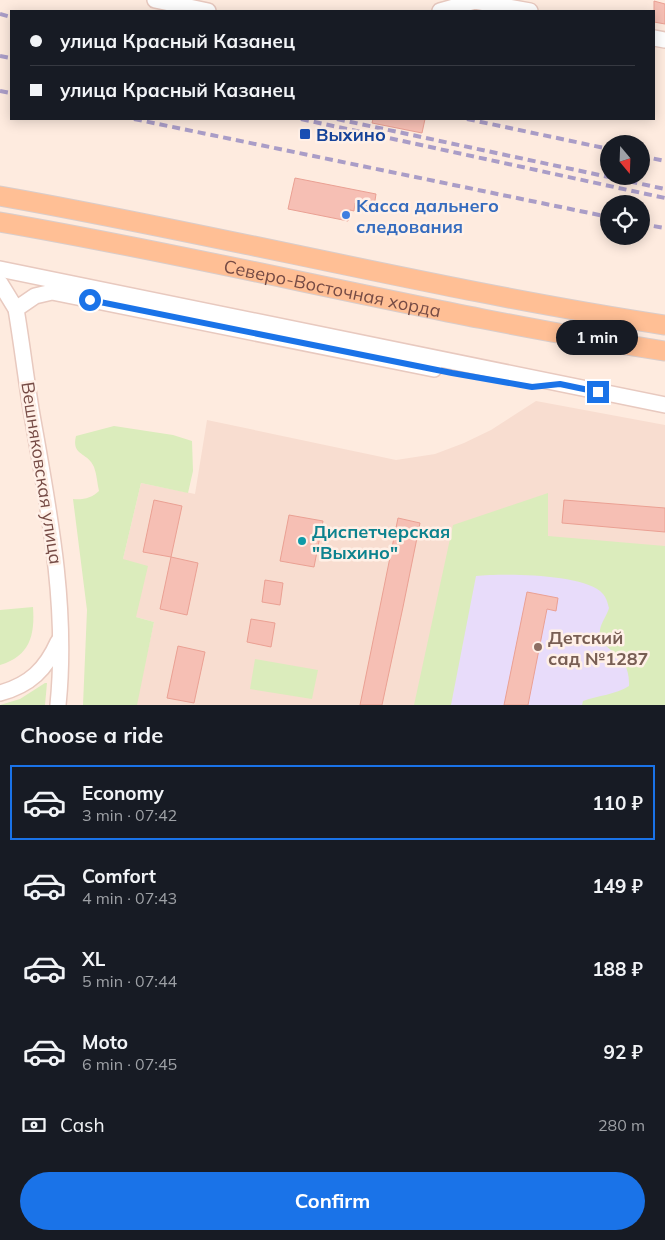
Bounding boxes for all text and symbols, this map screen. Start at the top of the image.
text: улица Красный Казанец [60,29,295,53]
text: улица Красный Казанец [60,78,295,102]
place label: Выхино [316,123,386,146]
marker: Выхино [298,127,312,141]
north arrow [600,135,650,185]
map controls [600,135,650,245]
place label: Kасса дальнего следования [356,194,499,238]
button: locate [600,195,650,245]
marker: Kасса дальнего следования [340,209,352,221]
street label: Северо-Восточная хорда [222,254,443,322]
route start [79,289,101,311]
callout: 1 min [557,320,639,354]
text: 1 min [576,327,618,347]
street label: Вешняковская улица [16,380,68,566]
route end [587,381,609,403]
place label: Диспетчерская "Выхино" [312,520,450,564]
marker: Диспетчерская "Выхино" [296,535,308,547]
place label: Детский сад №1287 [548,626,648,670]
marker: Детский сад №1287 [532,641,544,653]
text: Choose a ride [20,721,163,749]
icon: car [22,780,67,825]
text: Economy [82,781,164,805]
text: 110 ₽ [592,791,643,815]
text: 3 min · 07:42 [82,805,177,825]
icon: car [22,863,67,908]
text: Comfort [82,864,156,888]
text: 149 ₽ [592,874,643,898]
text: 4 min · 07:43 [82,888,177,908]
icon: car [22,946,67,991]
text: XL [82,947,105,971]
text: 188 ₽ [592,957,643,981]
text: 5 min · 07:44 [82,971,177,991]
icon: car [22,1029,67,1074]
text: Moto [82,1030,128,1054]
text: 92 ₽ [604,1040,643,1064]
text: 6 min · 07:45 [82,1054,177,1074]
icon: cash [20,1111,48,1139]
text: Cash [60,1113,105,1137]
text: 280 m [598,1115,645,1135]
button: Confirm [20,1172,645,1230]

